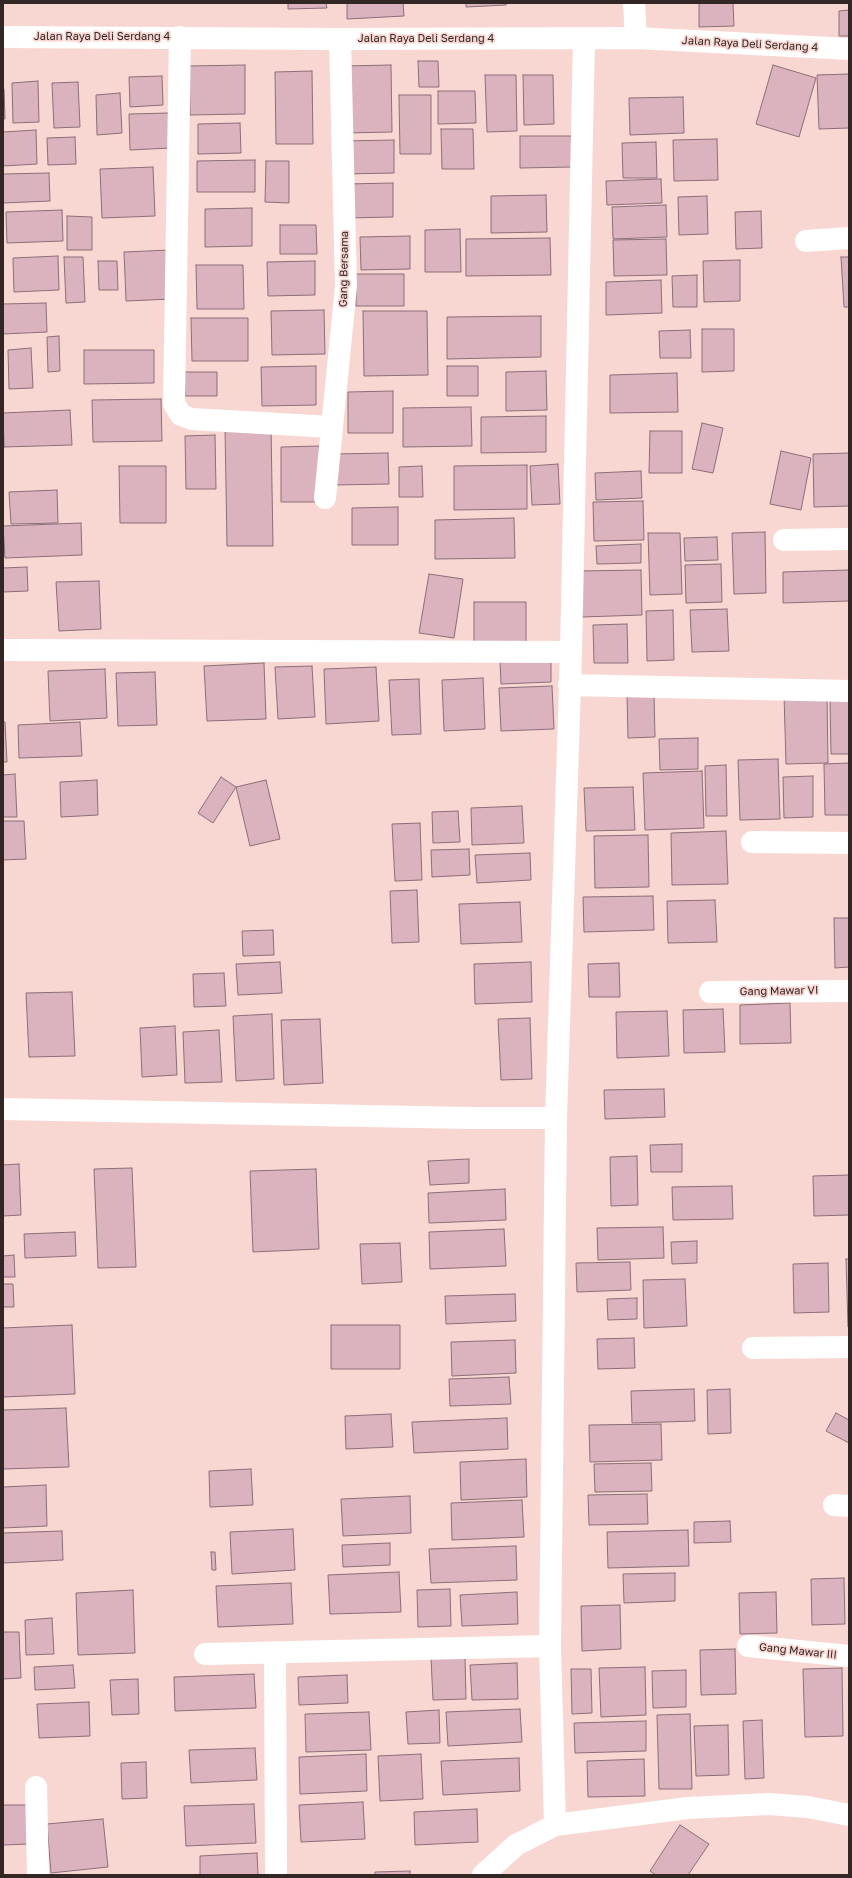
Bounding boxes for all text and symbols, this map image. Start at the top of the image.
street label: Jalan Raya Deli Serdang 4 [34,30,170,44]
street label: Jalan Raya Deli Serdang 4 [358,32,494,46]
street label: Jalan Raya Deli Serdang 4 [681,34,819,54]
street label: Gang Bersama [337,231,351,307]
street label: Gang Mawar VI [740,984,818,998]
street label: Gang Mawar III [758,1640,838,1662]

